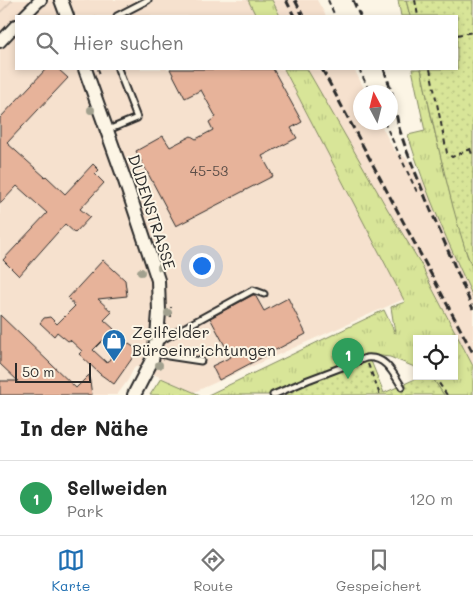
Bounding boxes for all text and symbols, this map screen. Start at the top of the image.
search box [15,15,458,70]
icon: search [33,29,61,57]
text: Hier suchen [73,30,184,55]
north arrow [353,85,398,130]
street label: DUDENSTRASSE [124,152,181,272]
house number: 45-53 [190,161,228,180]
your location [189,253,215,279]
place label: Zeilfelder Büroeinrichtungen [132,321,276,360]
shop icon: Zeilfelder Büroeinrichtungen [101,328,127,362]
map controls [413,335,458,380]
button: locate [413,335,458,380]
pin: 1 [332,338,364,379]
scale bar [15,360,91,383]
text: 50 m [22,362,54,381]
text: In der Nähe [20,414,148,441]
text: Sellweiden [67,475,167,500]
text: 1 [32,488,40,509]
text: 120 m [409,488,453,509]
text: Park [67,500,103,521]
tab: Karte [51,546,91,595]
tab: Route [193,546,233,595]
tab: Gespeichert [336,546,422,595]

